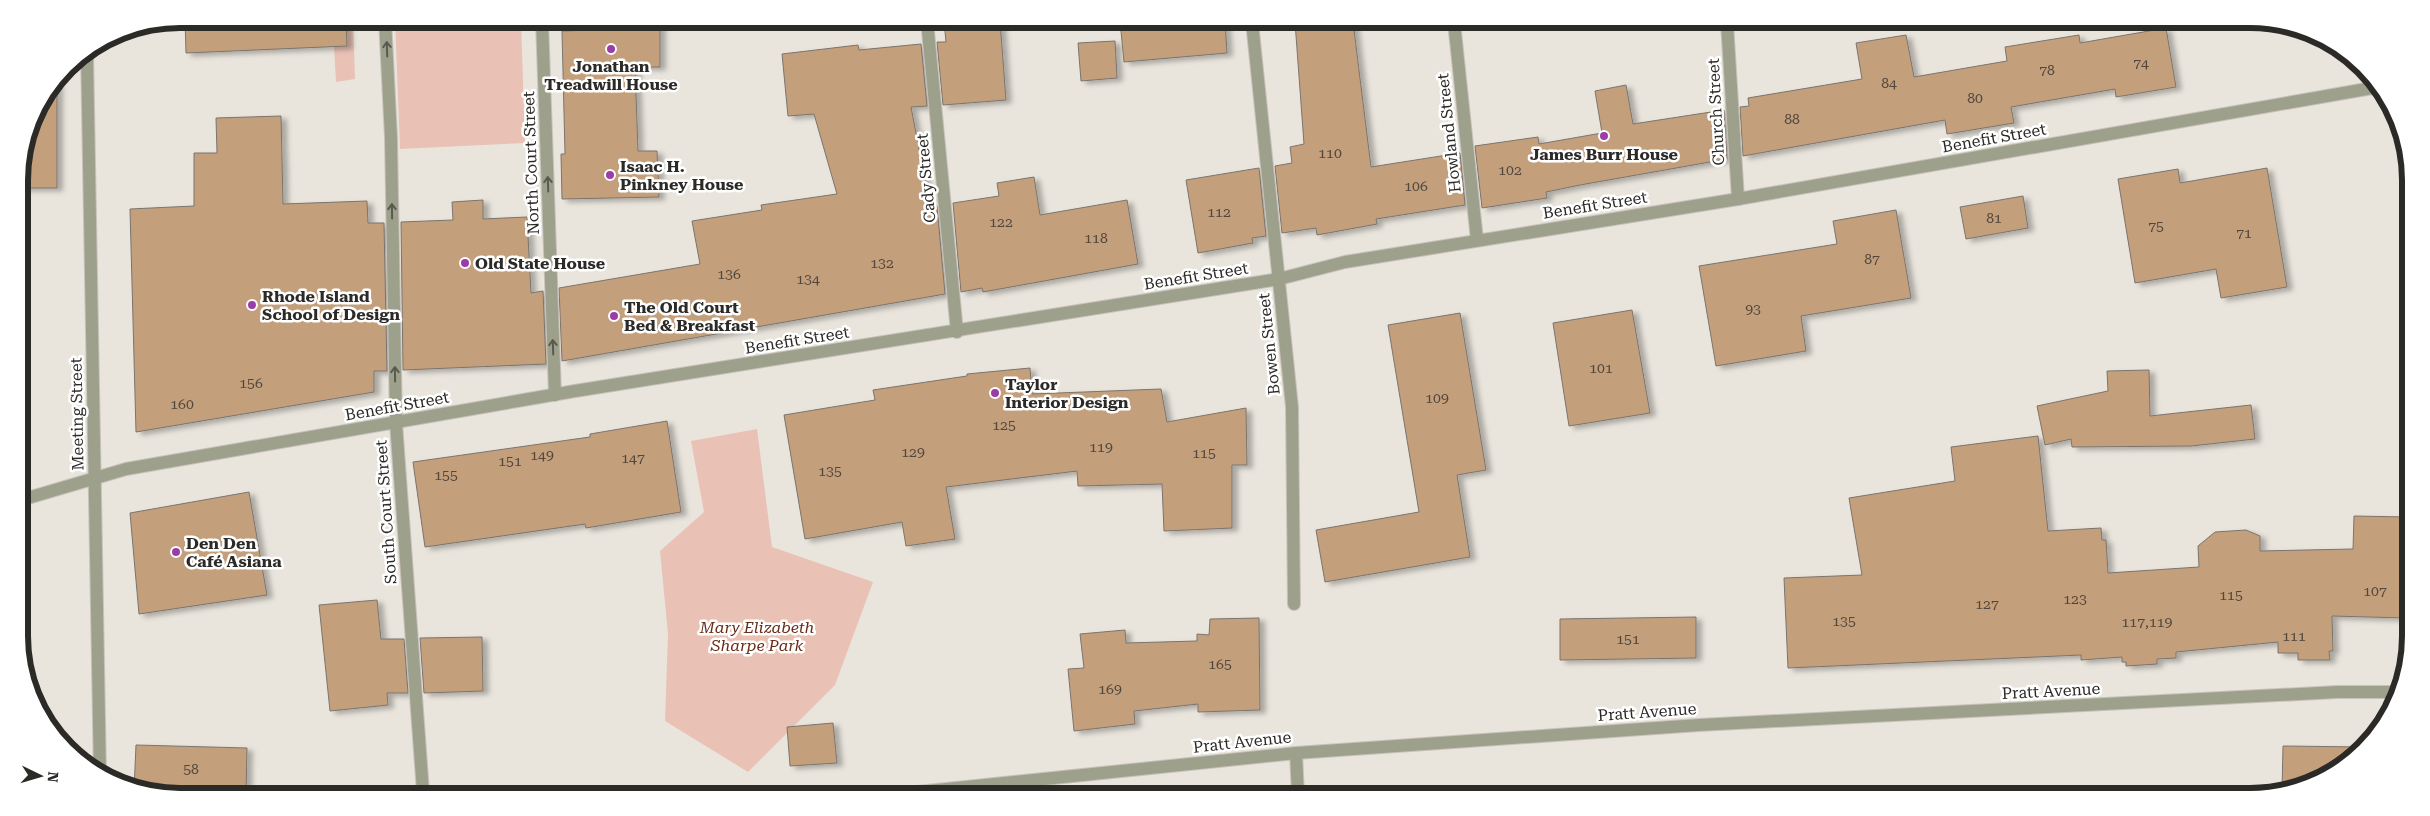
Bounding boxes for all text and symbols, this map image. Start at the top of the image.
one-way arrow [382,41,391,57]
marker: Jonathan Treadwill House [605,43,617,55]
house number: 74 [2133,55,2149,71]
place label: Jonathan Treadwill House [544,57,678,94]
street label: Church Street [1704,58,1728,166]
house number: 78 [2039,62,2055,78]
street label: Howland Street [1433,72,1465,194]
house number: 84 [1881,75,1897,91]
house number: 80 [1967,90,1983,106]
street label: North Court Street [519,91,543,235]
house number: 88 [1784,111,1800,127]
street label: Benefit Street [1941,119,2048,156]
marker: James Burr House [1598,130,1610,142]
street label: Cady Street [913,132,939,223]
house number: 110 [1318,145,1342,161]
place label: James Burr House [1530,145,1678,164]
place label: Isaac H. Pinkney House [620,157,743,194]
house number: 102 [1498,162,1522,178]
marker: Isaac H. Pinkney House [604,169,616,181]
one-way arrow [543,177,552,193]
house number: 106 [1404,178,1428,194]
street label: Benefit Street [1542,187,1649,223]
one-way arrow [387,204,397,220]
house number: 112 [1207,204,1231,220]
house number: 81 [1986,210,2002,226]
house number: 122 [989,214,1013,230]
house number: 75 [2148,218,2164,234]
house number: 71 [2236,225,2252,241]
house number: 118 [1084,230,1108,246]
house number: 87 [1864,251,1880,267]
place label: Old State House [475,254,605,273]
house number: 132 [870,255,894,271]
marker: Old State House [459,257,471,269]
street label: Benefit Street [1143,258,1250,294]
house number: 136 [717,266,741,282]
house number: 134 [796,271,820,287]
place label: Rhode Island School of Design [262,287,400,324]
street label: Bowen Street [1254,292,1284,396]
place label: The Old Court Bed & Breakfast [624,298,756,335]
marker: Rhode Island School of Design [246,299,258,311]
house number: 93 [1745,301,1761,317]
marker: The Old Court Bed & Breakfast [608,310,620,322]
street label: Benefit Street [744,322,851,358]
one-way arrow [549,339,558,355]
street label: Meeting Street [67,357,87,471]
house number: 101 [1589,360,1613,376]
one-way arrow [391,366,400,382]
house number: 156 [239,375,263,391]
place label: Taylor Interior Design [1005,375,1129,412]
street label: Benefit Street [344,387,451,424]
marker: Taylor Interior Design [989,387,1001,399]
house number: 109 [1425,390,1449,406]
house number: 160 [170,396,194,412]
house number: 125 [992,417,1016,433]
street label: South Court Street [371,439,401,585]
house number: 119 [1089,439,1113,455]
house number: 129 [901,444,925,460]
house number: 115 [1192,445,1216,461]
house number: 149 [530,447,554,463]
house number: 147 [621,450,645,466]
house number: 151 [498,453,522,469]
house number: 135 [818,463,842,479]
house number: 155 [434,467,458,483]
place label: Den Den Café Asiana [186,534,282,571]
marker: Den Den Café Asiana [170,546,182,558]
house number: 107 [2363,583,2387,599]
house number: 115 [2219,587,2243,603]
house number: 123 [2063,591,2087,607]
house number: 127 [1975,596,1999,612]
house number: 135 [1832,613,1856,629]
house number: 117,119 [2122,614,2173,630]
park label: Mary Elizabeth Sharpe Park [699,618,815,655]
house number: 111 [2282,628,2306,644]
house number: 151 [1616,631,1640,647]
house number: 165 [1208,656,1232,672]
street label: Pratt Avenue [2001,679,2101,703]
house number: 169 [1098,681,1122,697]
street label: Pratt Avenue [1597,699,1697,725]
street label: Pratt Avenue [1192,727,1292,757]
north arrow [15,751,65,801]
house number: 58 [183,761,199,777]
text: N [44,771,61,783]

